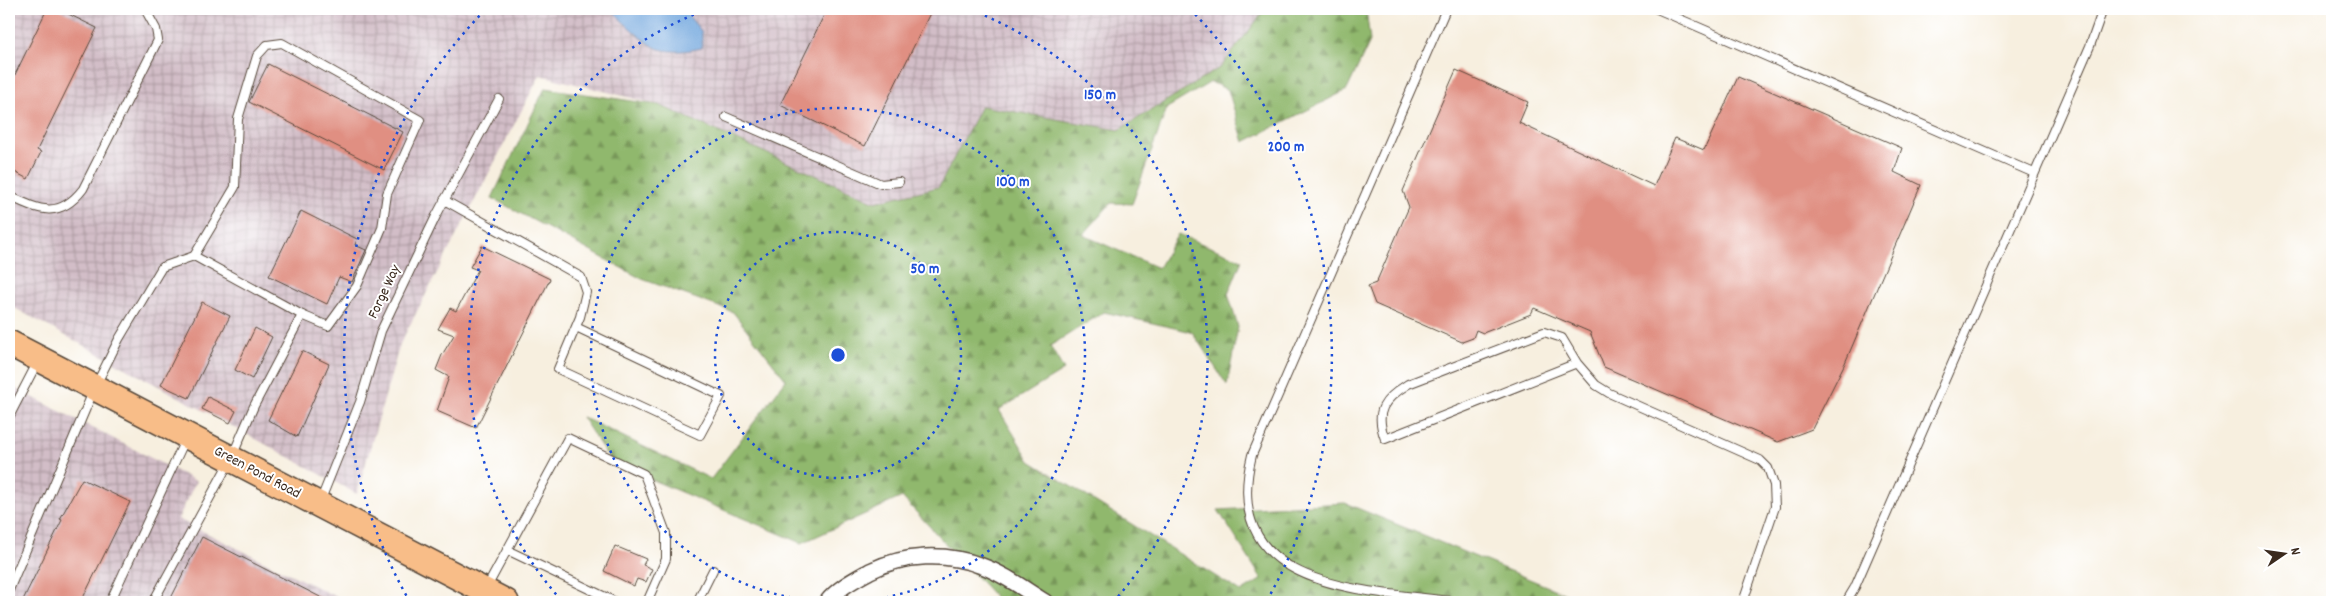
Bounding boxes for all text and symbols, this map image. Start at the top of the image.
text: 150 m [1084,85,1116,107]
text: 200 m [1268,137,1304,159]
text: 100 m [996,172,1030,194]
text: 50 m [911,259,939,281]
street label: Forge Way [363,261,407,323]
centre of rings [829,346,847,364]
street label: Green Pond Road [210,441,304,505]
north arrow [2258,528,2308,578]
text: N [2284,546,2305,557]

